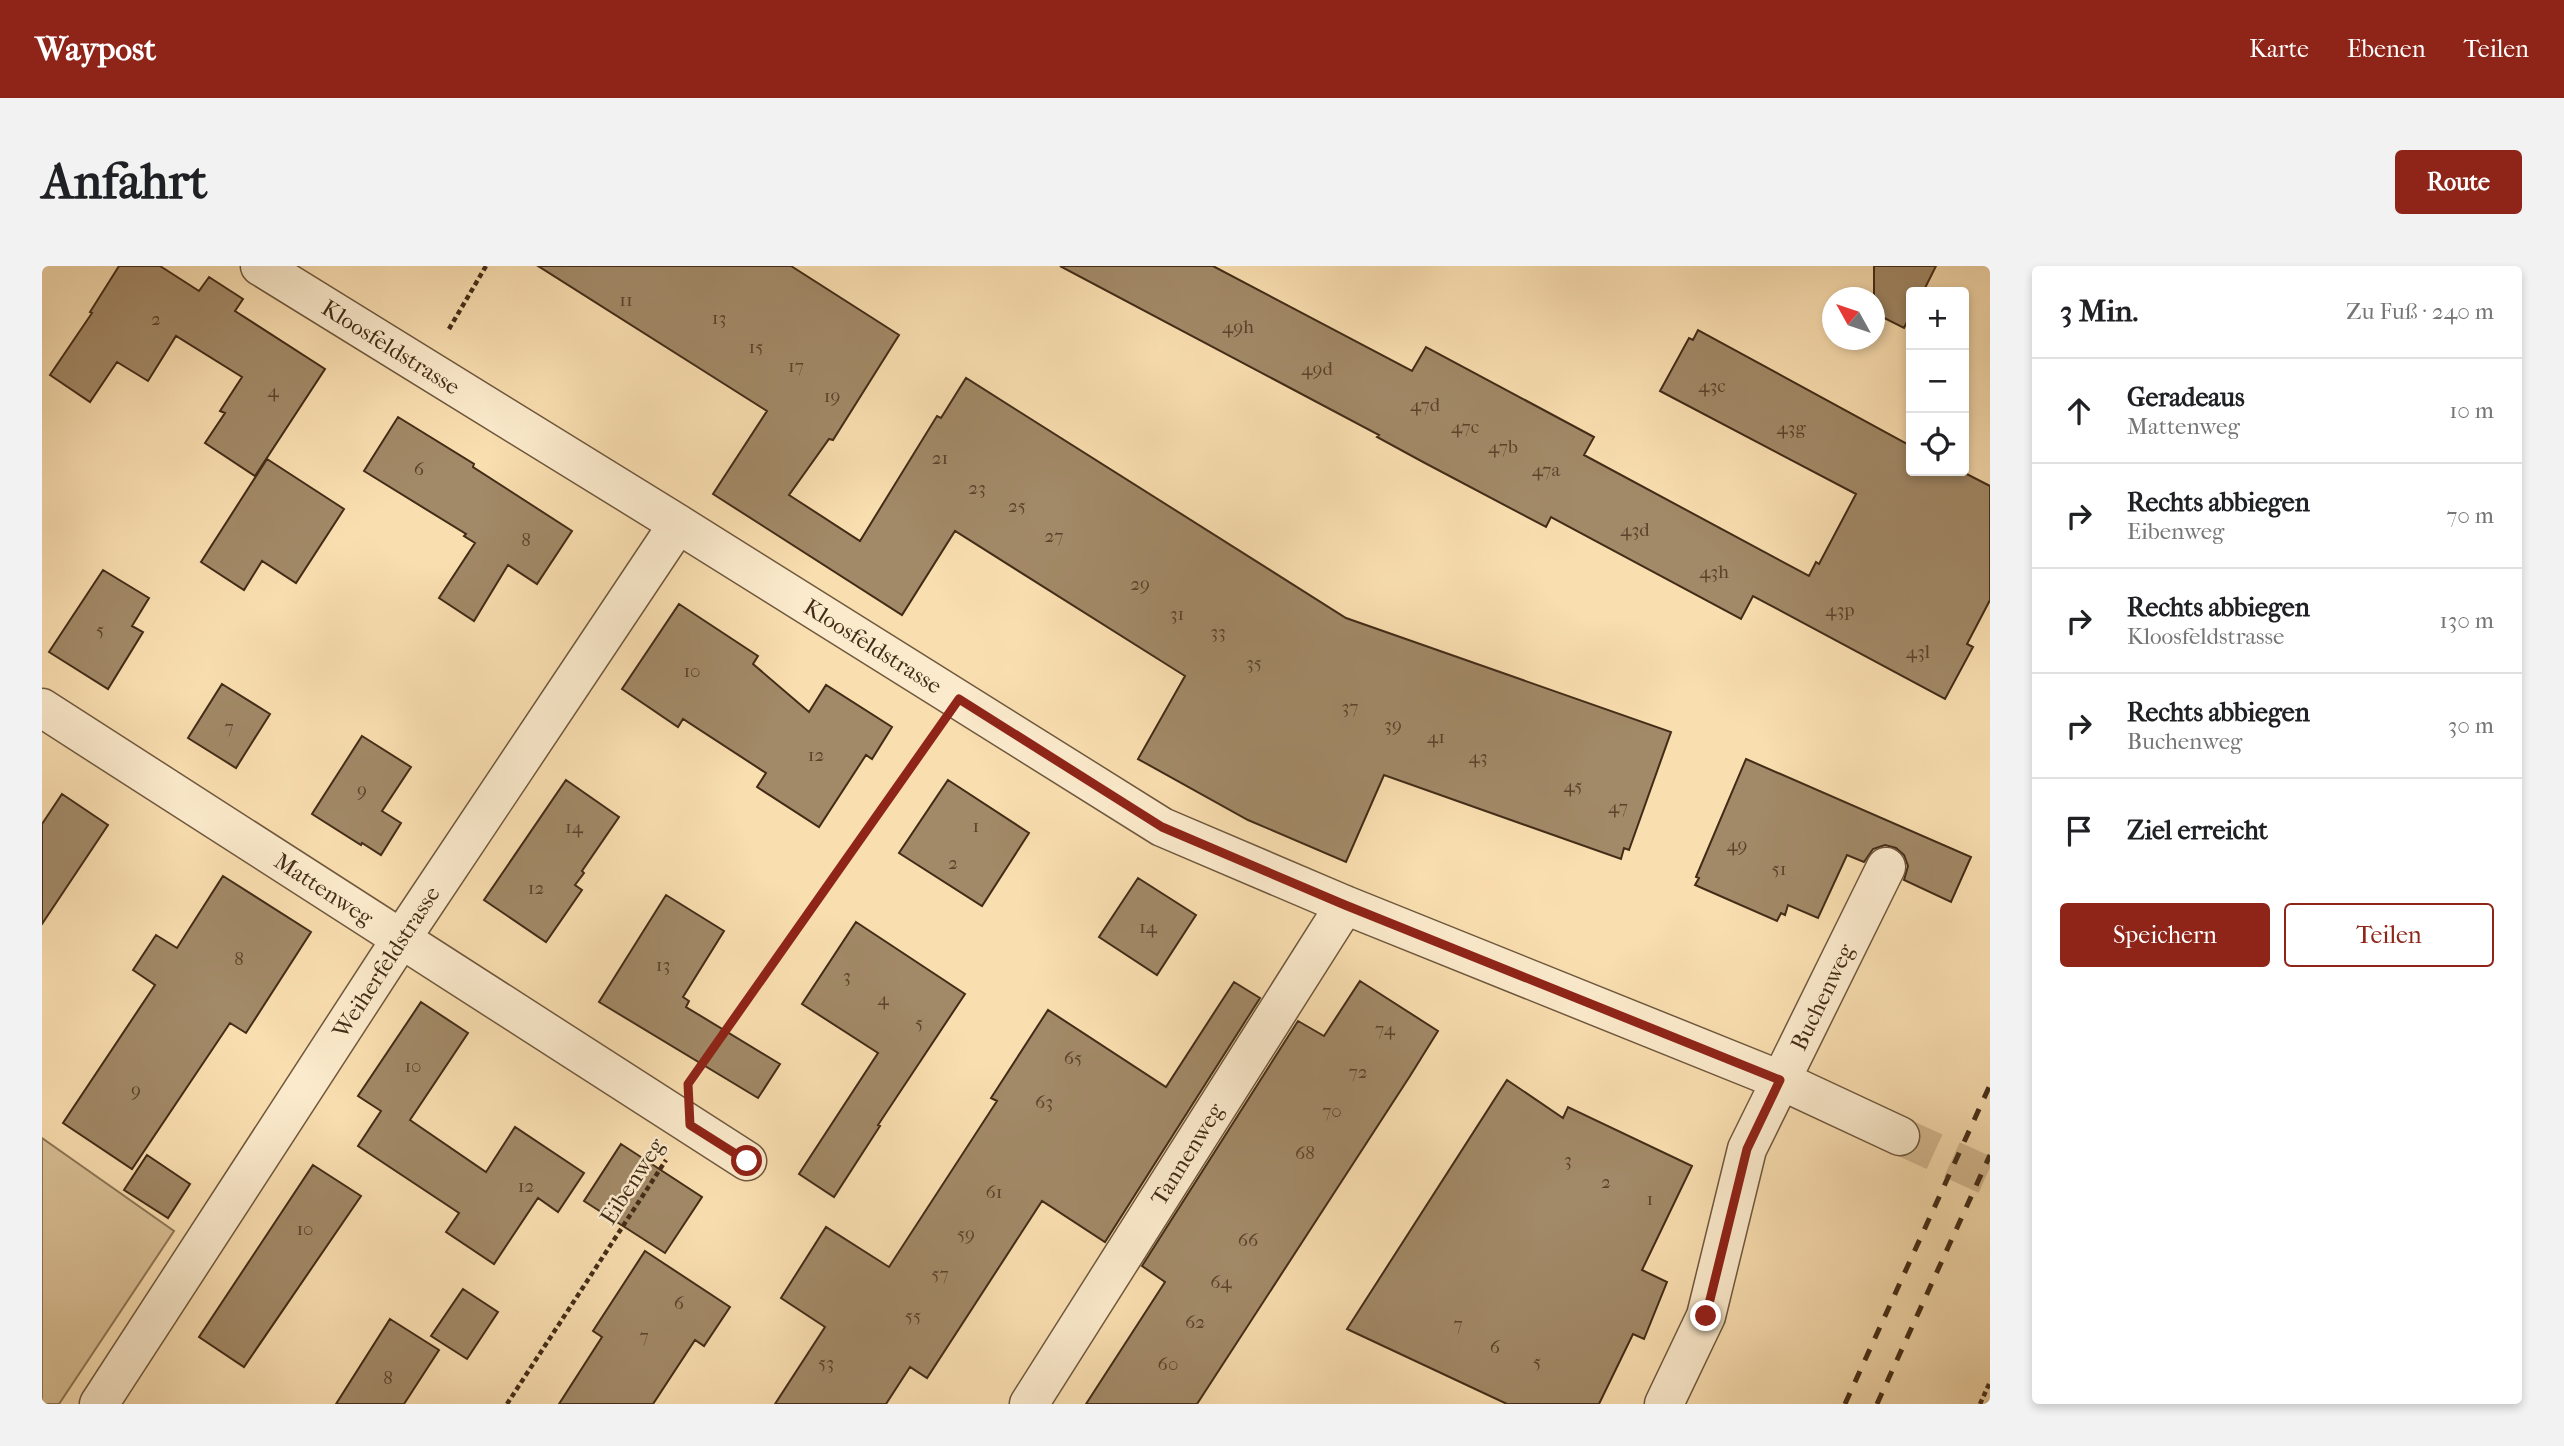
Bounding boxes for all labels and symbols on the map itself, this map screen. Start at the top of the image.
north arrow [1822,287,1885,350]
house number: 11 [619,289,633,311]
street label: Kloosfeldstrasse [317,294,465,401]
house number: 13 [712,307,726,329]
house number: 2 [151,308,161,330]
house number: 49h [1222,316,1254,338]
house number: 15 [749,336,763,358]
house number: 17 [788,355,804,377]
house number: 49d [1301,358,1333,380]
house number: 43c [1698,375,1726,397]
house number: 4 [267,380,279,402]
house number: 19 [824,385,840,407]
house number: 47d [1410,394,1441,416]
house number: 47c [1451,416,1479,438]
house number: 43g [1776,417,1806,439]
house number: 47b [1488,436,1518,458]
house number: 21 [932,447,948,469]
house number: 6 [414,458,425,480]
house number: 47a [1532,459,1561,481]
house number: 23 [968,477,986,499]
house number: 25 [1008,495,1026,517]
house number: 43d [1620,519,1650,541]
house number: 27 [1045,525,1063,547]
house number: 8 [521,529,531,551]
house number: 43h [1699,561,1729,583]
house number: 29 [1130,573,1150,595]
street label: Kloosfeldstrasse [799,593,947,700]
house number: 43p [1825,599,1855,621]
house number: 31 [1170,603,1184,625]
house number: 5 [96,619,104,641]
house number: 33 [1210,621,1226,643]
house number: 43l [1906,641,1930,663]
house number: 35 [1246,652,1262,674]
house number: 10 [683,660,701,682]
house number: 37 [1342,696,1358,718]
house number: 39 [1384,714,1402,736]
house number: 7 [224,716,234,738]
house number: 41 [1427,726,1445,748]
house number: 12 [808,744,825,766]
house number: 43 [1468,746,1488,768]
house number: 45 [1564,775,1582,797]
house number: 9 [357,779,367,801]
house number: 47 [1608,796,1628,818]
house number: 1 [973,815,979,837]
house number: 14 [565,816,584,838]
house number: 49 [1726,834,1748,856]
street label: Mattenweg [269,847,379,932]
house number: 2 [948,852,958,874]
house number: 51 [1772,858,1787,880]
house number: 12 [528,877,545,899]
street label: Weiherfeldstrasse [327,881,446,1044]
house number: 14 [1139,916,1158,938]
street label: Buchenweg [1785,939,1860,1055]
house number: 8 [234,948,244,970]
house number: 13 [656,954,670,976]
house number: 3 [843,965,851,987]
house number: 4 [877,988,889,1010]
house number: 5 [915,1012,923,1034]
house number: 74 [1375,1018,1396,1040]
house number: 65 [1064,1047,1082,1069]
house number: 10 [404,1055,422,1077]
house number: 72 [1349,1061,1368,1083]
house number: 9 [131,1079,141,1101]
house number: 63 [1035,1091,1053,1113]
street label: Tannenweg [1145,1098,1230,1210]
house number: 70 [1322,1100,1342,1122]
street label: Eibenweg [595,1133,671,1229]
house number: 68 [1295,1142,1315,1164]
route start [731,1145,762,1176]
house number: 3 [1564,1149,1572,1171]
house number: 2 [1601,1171,1611,1193]
house number: 12 [518,1175,535,1197]
house number: 61 [986,1181,1002,1203]
house number: 1 [1647,1188,1653,1210]
house number: 10 [296,1218,314,1240]
house number: 59 [957,1223,975,1245]
house number: 66 [1238,1229,1259,1251]
house number: 57 [931,1263,949,1285]
house number: 64 [1210,1271,1232,1293]
house number: 6 [674,1292,685,1314]
route end [1690,1300,1721,1331]
house number: 55 [905,1305,921,1327]
house number: 62 [1185,1311,1205,1333]
house number: 7 [1453,1313,1463,1335]
house number: 7 [639,1325,649,1347]
house number: 6 [1490,1336,1501,1358]
house number: 5 [1533,1351,1541,1373]
house number: 53 [818,1352,834,1374]
house number: 60 [1158,1353,1178,1375]
house number: 8 [383,1367,393,1389]

